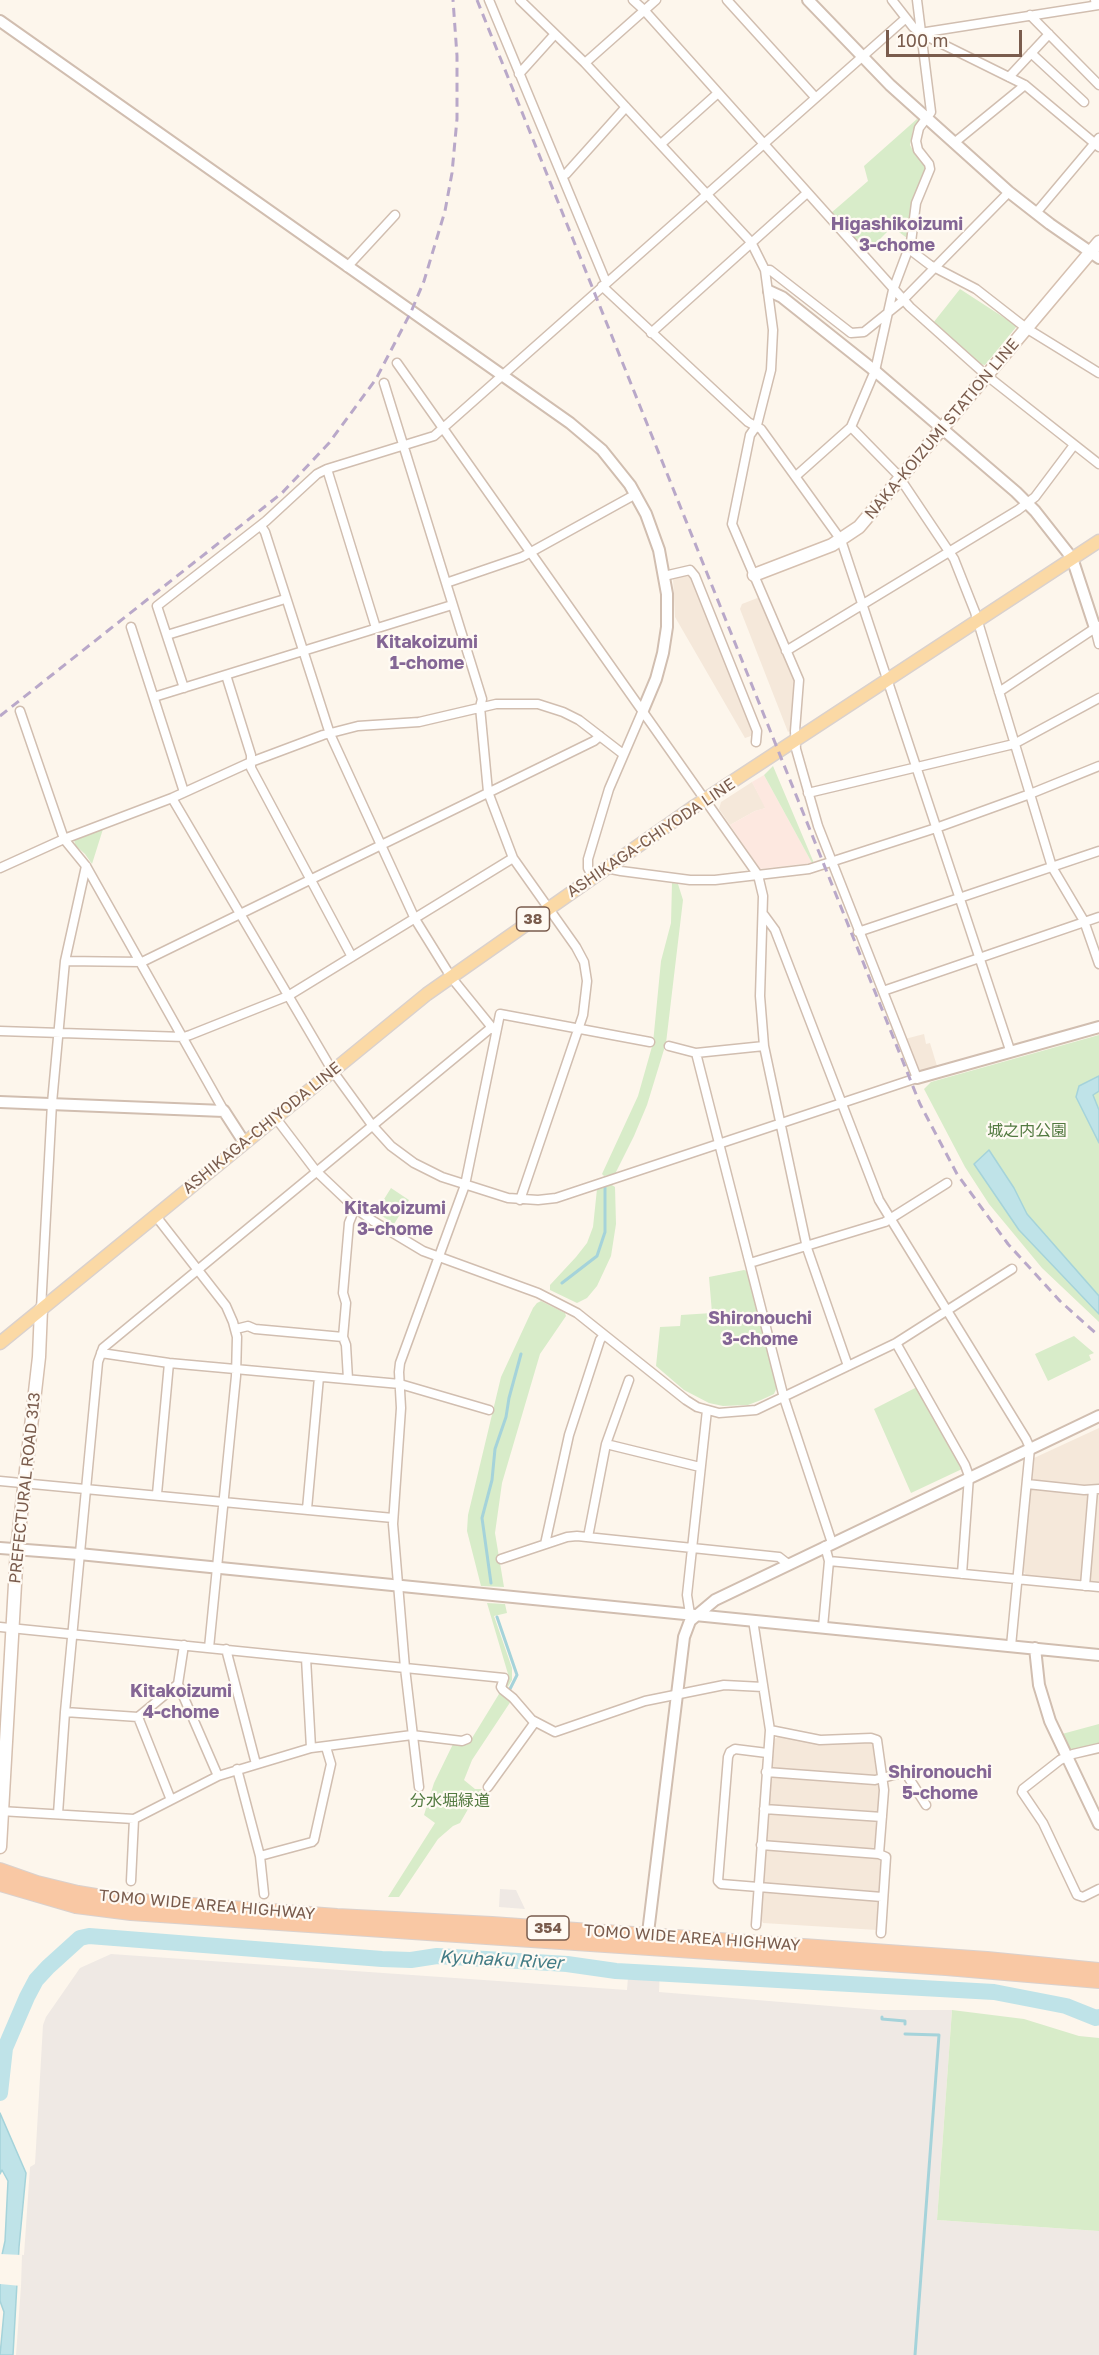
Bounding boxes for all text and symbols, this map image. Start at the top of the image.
scale bar [889,18,1026,56]
text: 100 m [897,29,948,51]
district label: Higashikoizumi 3-chome [831,213,963,256]
street label: NAKA-KOIZUMI STATION LINE [861,335,1023,523]
district label: Kitakoizumi 1-chome [376,631,478,674]
street label: ASHIKAGA-CHIYODA LINE [563,774,739,902]
road number: 38 [516,907,550,931]
street label: ASHIKAGA-CHIYODA LINE [179,1058,345,1198]
park label: 城之内公園 [987,1121,1067,1141]
district label: Kitakoizumi 3-chome [344,1197,446,1240]
district label: Shironouchi 3-chome [708,1307,812,1350]
street label: PREFECTURAL ROAD 313 [5,1392,45,1584]
district label: Kitakoizumi 4-chome [130,1680,232,1722]
district label: Shironouchi 5-chome [888,1761,992,1804]
park label: 分水堀緑道 [410,1791,490,1811]
street label: TOMO WIDE AREA HIGHWAY [98,1886,316,1924]
road number: 354 [527,1916,569,1940]
street label: TOMO WIDE AREA HIGHWAY [583,1921,801,1955]
water label: Kyuhaku River [439,1946,563,1974]

